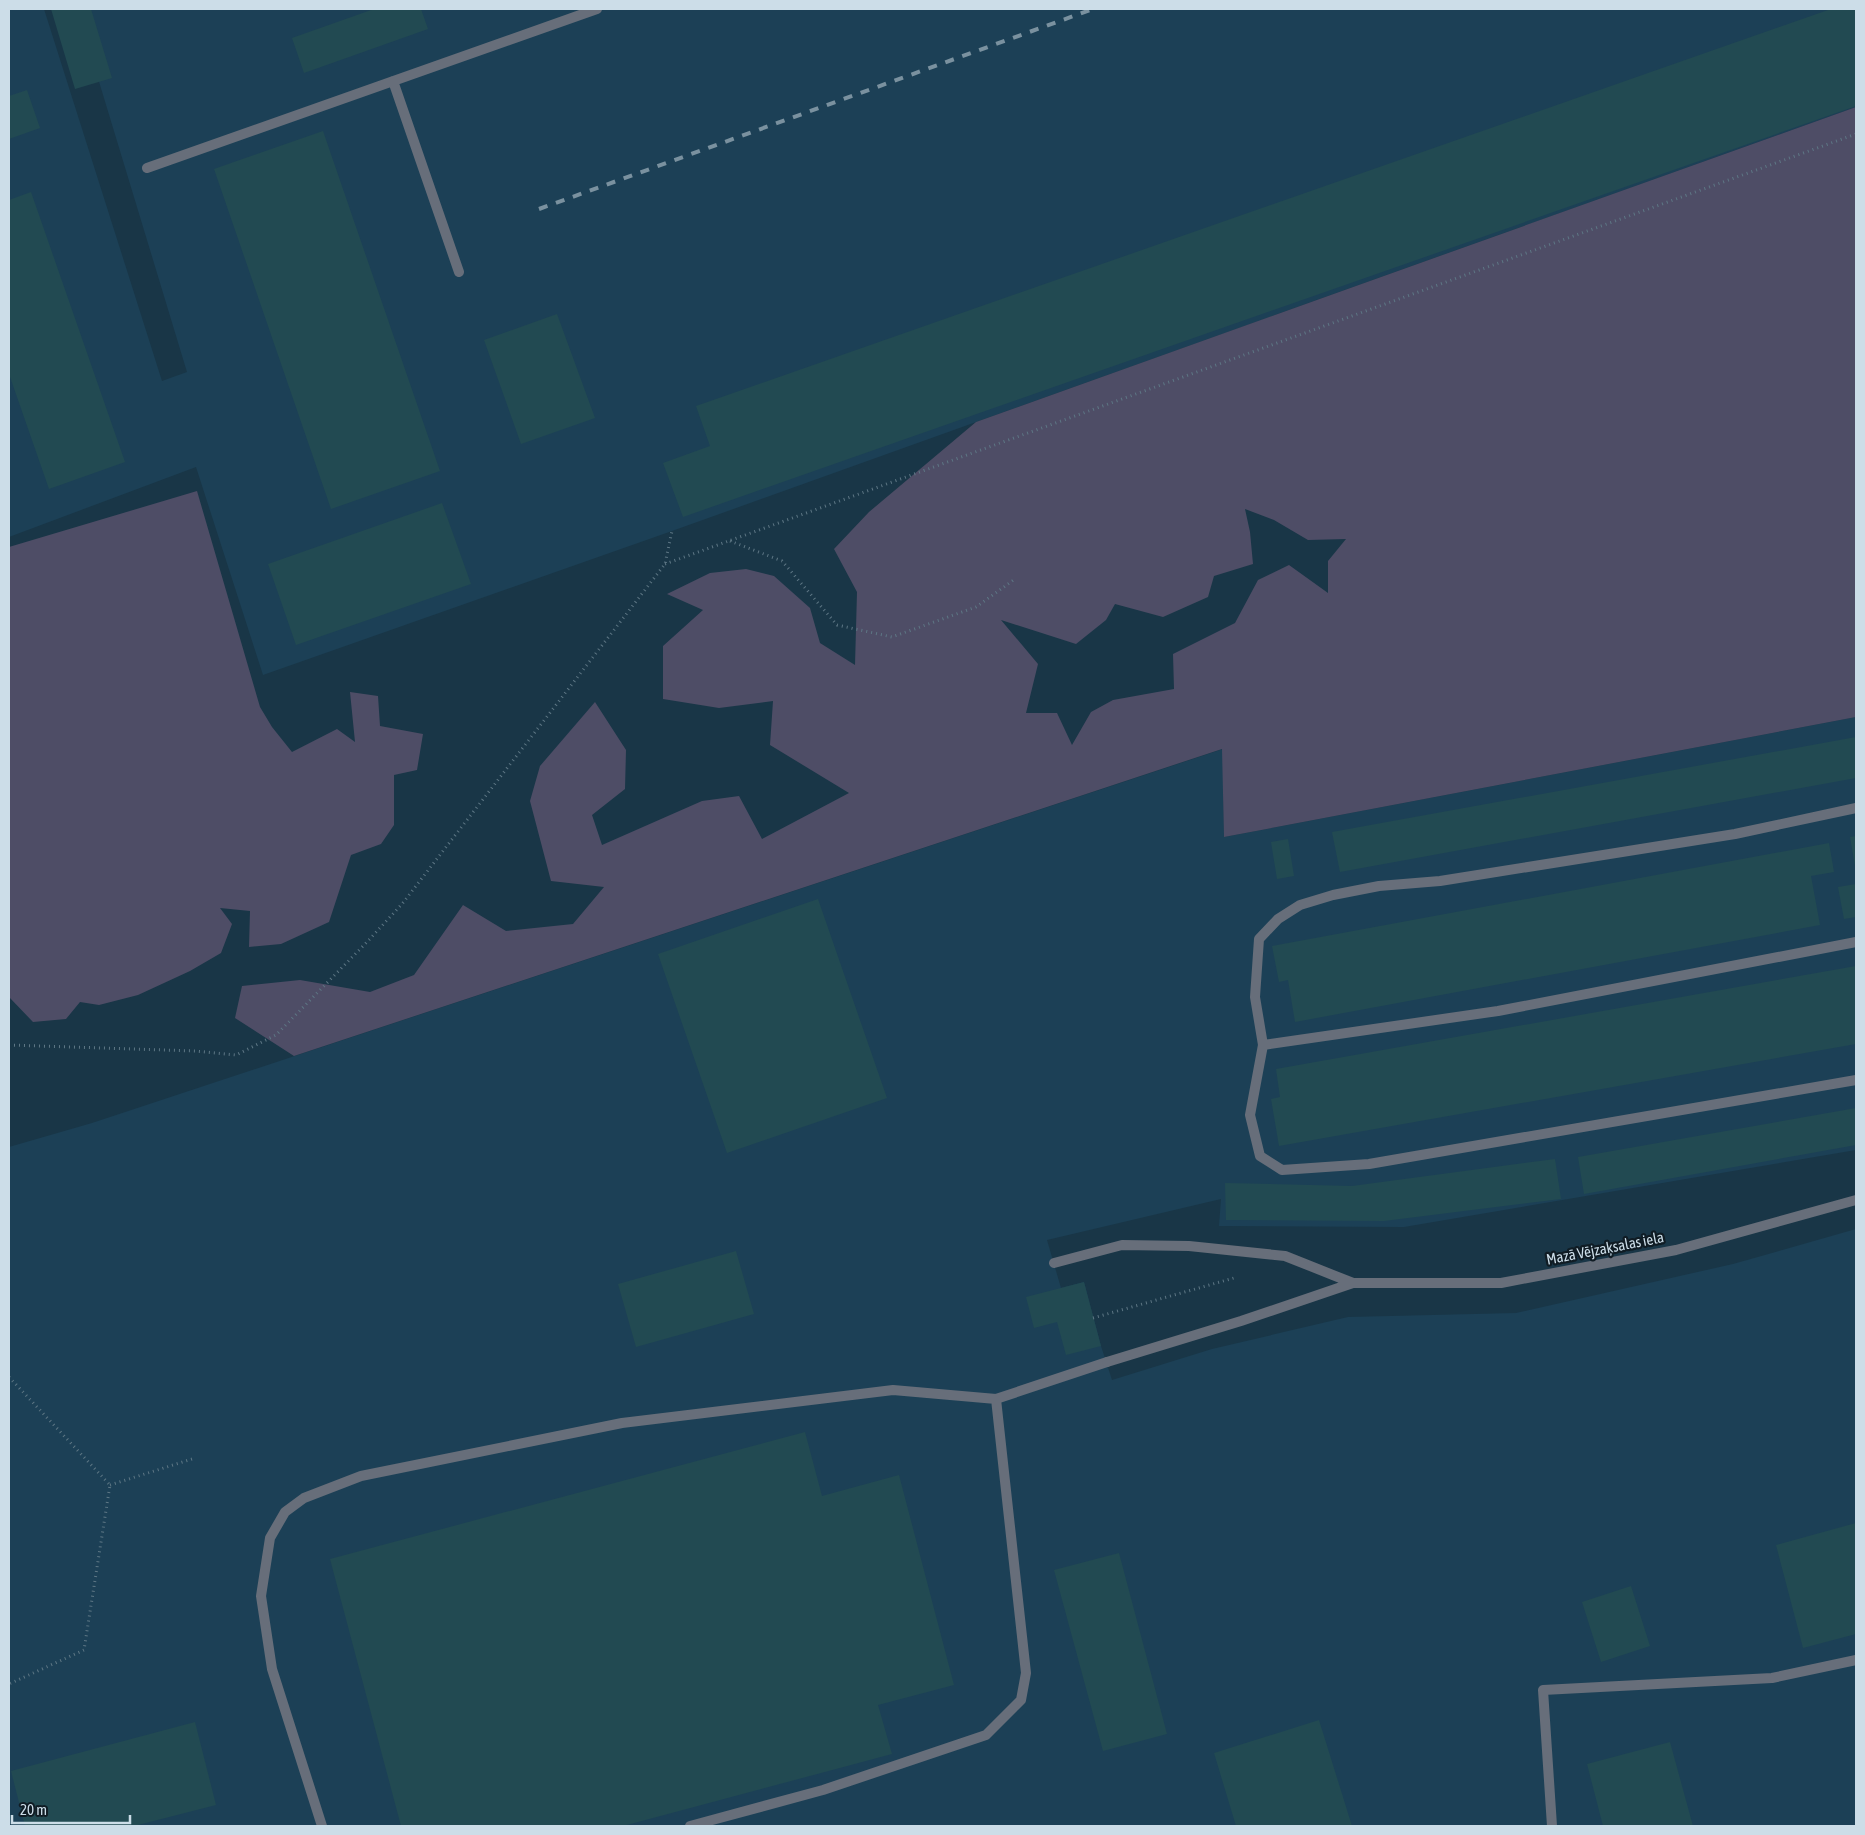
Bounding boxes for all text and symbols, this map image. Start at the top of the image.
street label: Mazā Vējzaķsalas iela [1545,1228,1665,1268]
scale bar [12,1792,130,1824]
text: 20 m [20,1801,47,1818]

